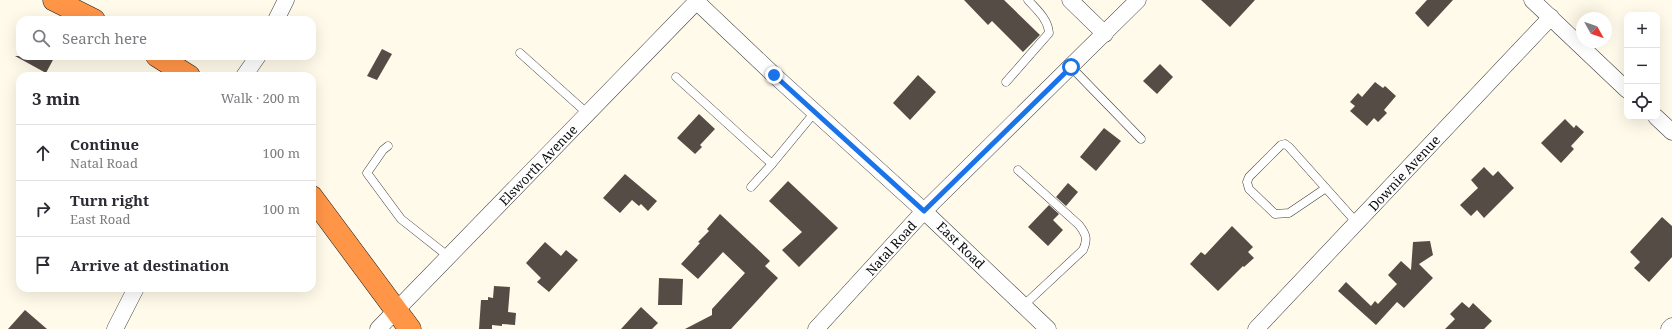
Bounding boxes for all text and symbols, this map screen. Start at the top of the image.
north arrow [1576,12,1612,48]
map controls [1624,12,1660,120]
button: + [1624,12,1660,48]
search box [16,16,316,60]
icon: search [30,27,52,49]
text: Search here [62,28,147,48]
button: − [1624,48,1660,84]
route start [1062,58,1080,76]
route end [765,66,783,84]
button: locate [1624,84,1660,120]
text: 3 min [32,87,80,110]
text: Walk · 200 m [221,89,300,107]
street label: Elsworth Avenue [495,121,581,209]
street label: Downie Avenue [1364,131,1444,215]
text: Continue [70,134,139,154]
icon: ahead [32,142,54,164]
text: 100 m [263,144,300,162]
text: Natal Road [70,154,138,172]
text: Turn right [70,190,149,210]
icon: right [32,198,54,220]
text: 100 m [263,200,300,218]
text: East Road [70,210,131,228]
street label: Natal Road [862,217,920,279]
street label: East Road [933,217,989,273]
icon: arrive [32,254,54,276]
text: Arrive at destination [70,255,229,275]

